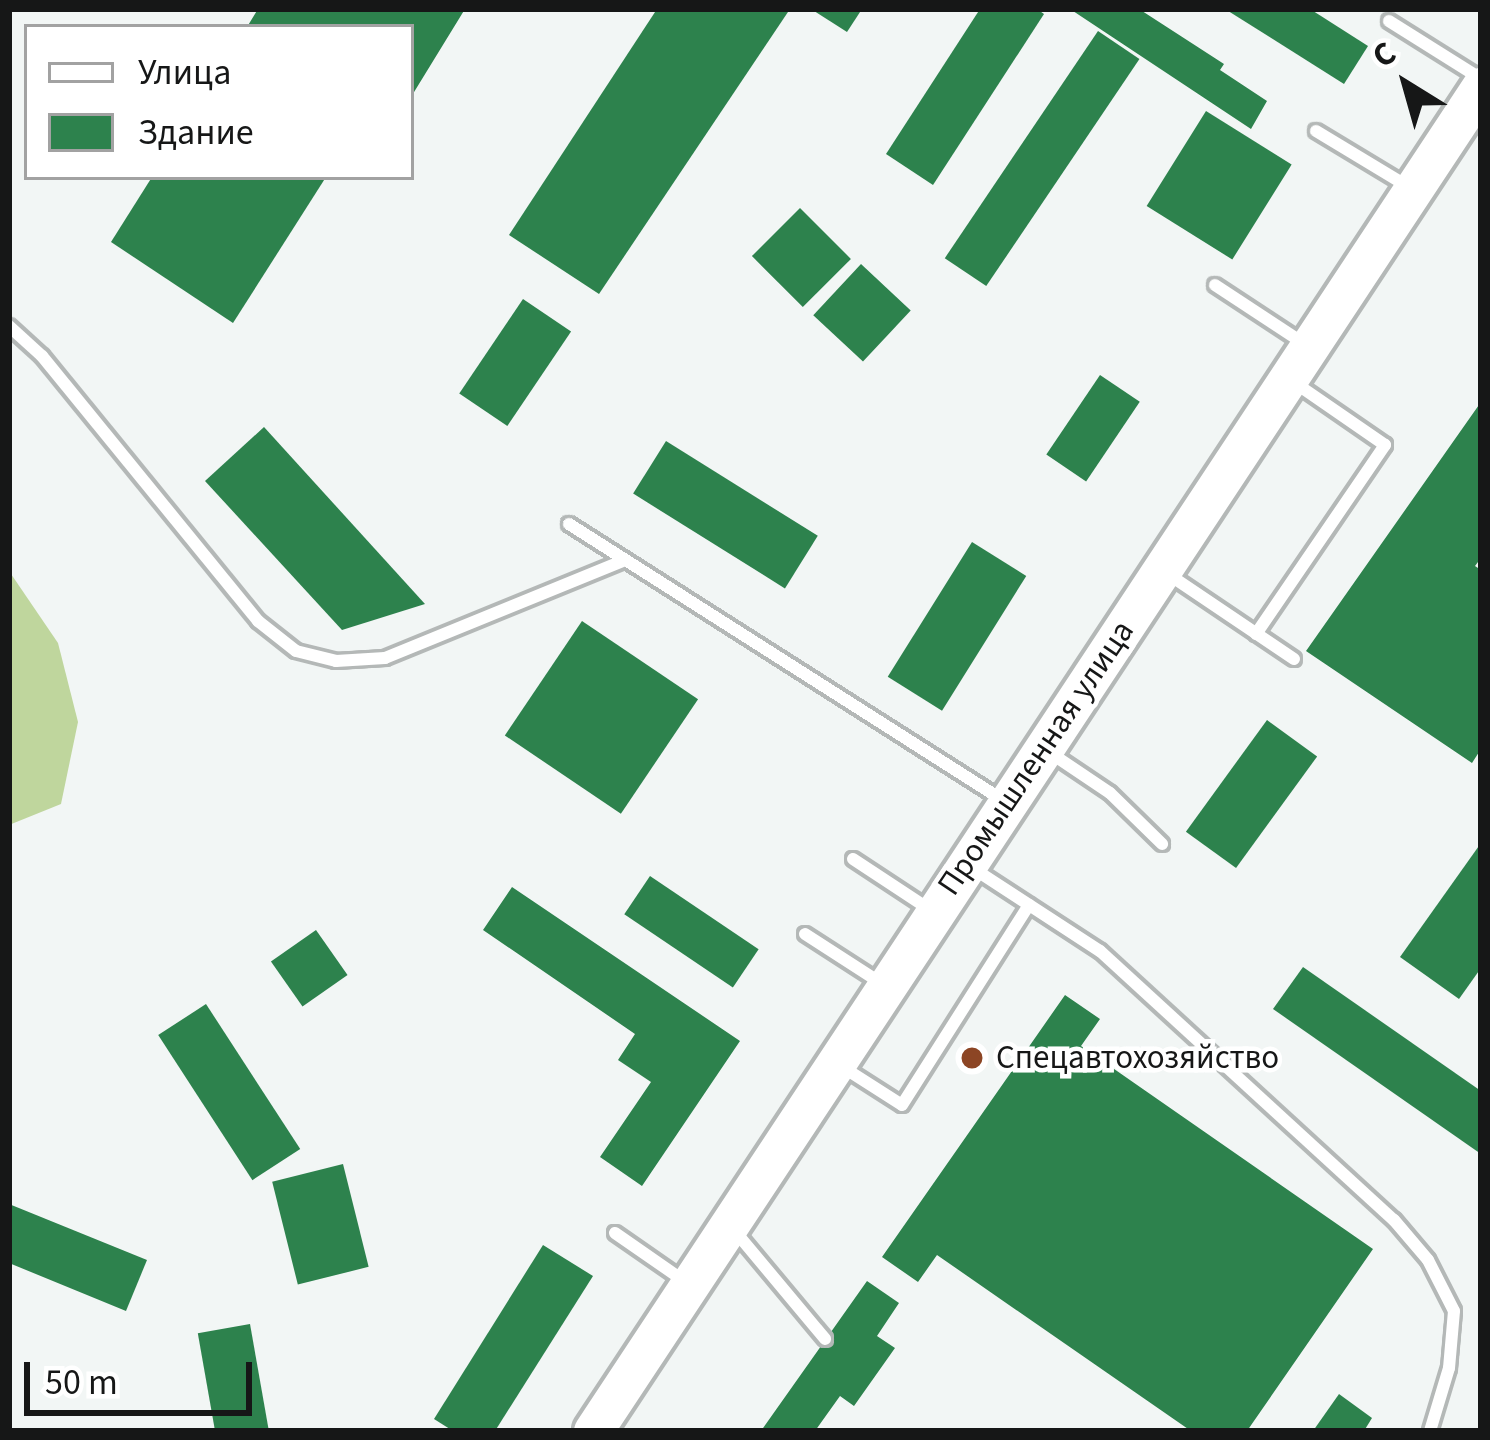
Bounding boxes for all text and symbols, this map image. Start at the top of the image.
legend [24,24,414,180]
north arrow [1346,24,1466,144]
text: С [1362,30,1406,79]
text: Улица [138,47,231,98]
text: Здание [138,107,254,158]
street label: Промышленная улица [929,613,1143,903]
place label: Спецавтохозяйство [996,1038,1279,1078]
marker: Спецавтохозяйство [959,1045,985,1071]
scale bar [30,1338,258,1412]
text: 50 m [45,1357,118,1408]

